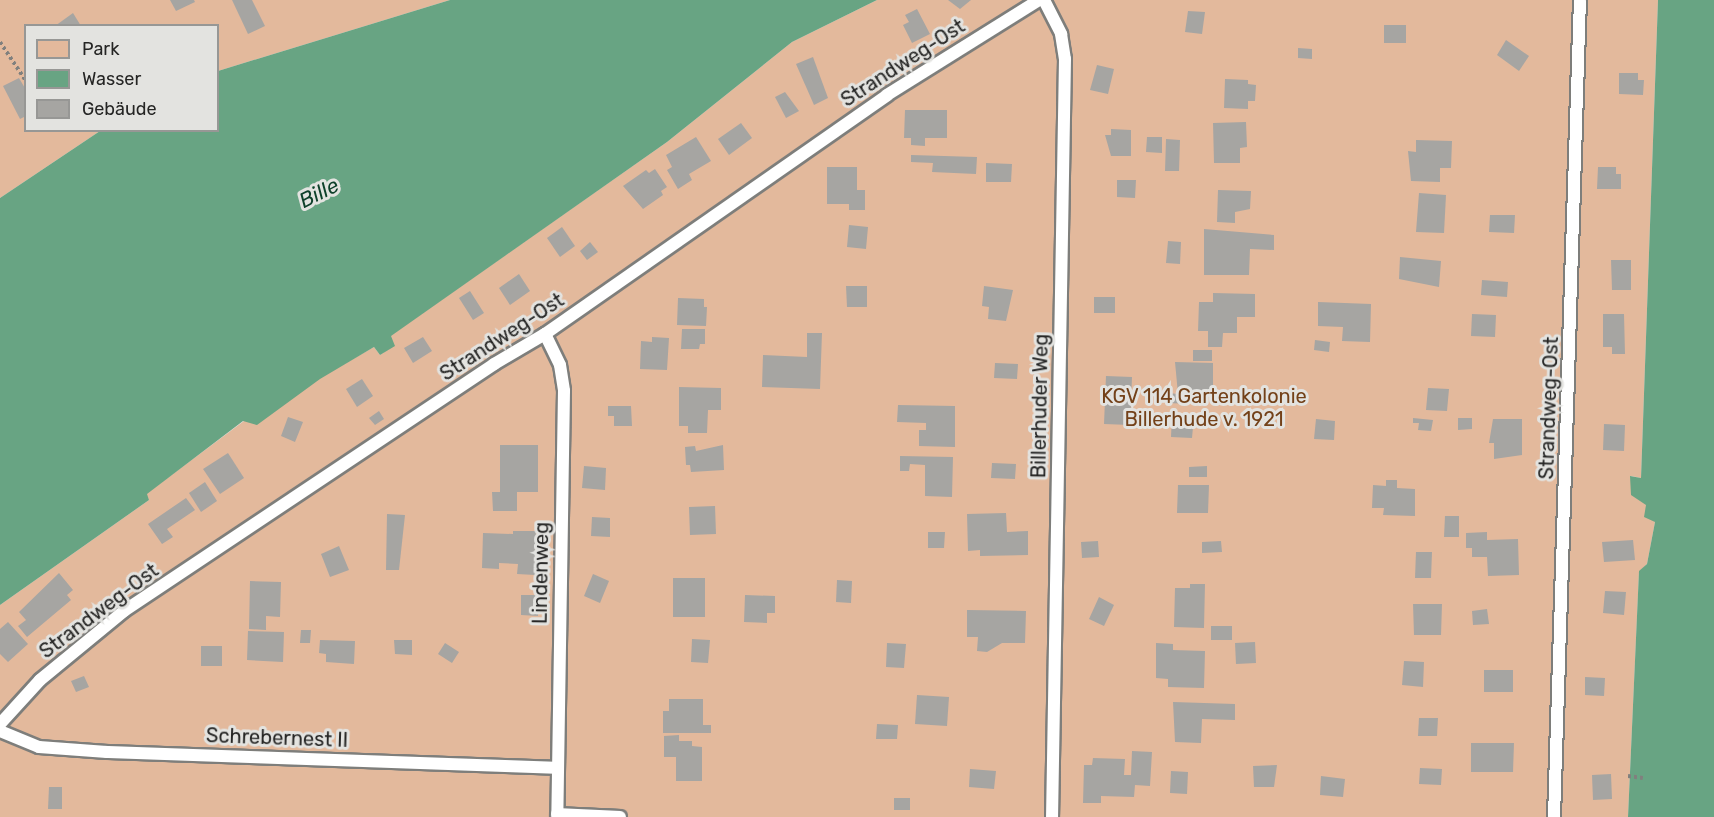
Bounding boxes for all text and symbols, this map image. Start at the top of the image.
street label: Strandweg-Ost [837,14,969,112]
legend [24,24,219,132]
text: Park [82,38,119,60]
text: Wasser [82,68,141,90]
text: Gebäude [82,98,157,120]
water label: Bille [295,172,343,214]
street label: Strandweg-Ost [436,288,568,386]
street label: Billerhuder Weg [1027,333,1053,479]
street label: Strandweg-Ost [1535,336,1563,480]
park label: KGV 114 Gartenkolonie Billerhude v. 1921 [1101,384,1307,431]
street label: Lindenweg [528,522,554,624]
street label: Strandweg-Ost [35,558,163,664]
street label: Schrebernest II [206,724,348,752]

